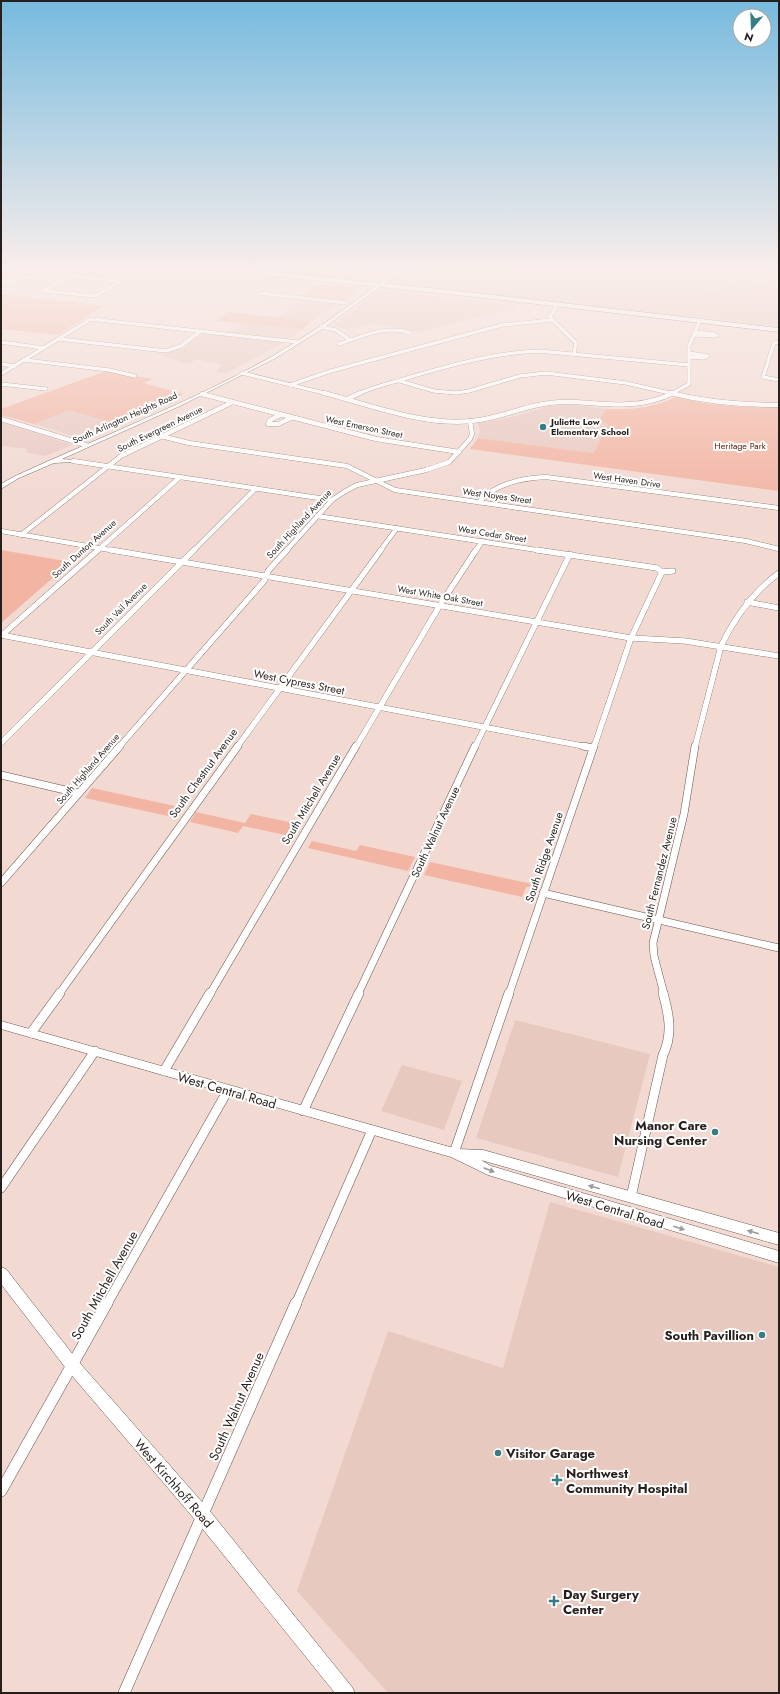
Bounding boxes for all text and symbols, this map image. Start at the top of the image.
north arrow [732,8,772,48]
text: N [742,28,755,46]
street label: South Arlington Heights Road [70,389,179,446]
street label: South Evergreen Avenue [115,402,205,455]
street label: West Emerson Street [324,412,405,441]
place label: Juliette Low Elementary School [549,415,629,438]
marker: Juliette Low Elementary School [538,422,548,432]
park label: Heritage Park [714,439,766,452]
street label: West Haven Drive [593,468,662,491]
street label: West Noyes Street [462,484,533,507]
street label: South Highland Avenue [263,486,334,561]
street label: South Dunton Avenue [49,516,119,581]
street label: West Cedar Street [457,522,528,545]
street label: South Vail Avenue [92,580,150,638]
street label: West White Oak Street [396,582,485,610]
street label: West Cypress Street [252,665,346,699]
street label: South Chestnut Avenue [165,725,241,821]
street label: South Highland Avenue [53,730,122,807]
street label: South Mitchell Avenue [278,750,345,847]
street label: South Walnut Avenue [407,784,463,880]
street label: South Ridge Avenue [521,809,567,904]
street label: South Fernandez Avenue [637,815,681,931]
street label: West Central Road [175,1067,278,1114]
place label: Manor Care Nursing Center [614,1116,708,1150]
marker: Manor Care Nursing Center [710,1127,720,1137]
one-way arrow [484,1167,496,1173]
one-way arrow [587,1184,599,1190]
street label: West Central Road [563,1185,666,1233]
one-way arrow [673,1225,685,1231]
street label: South Mitchell Avenue [67,1227,142,1343]
one-way arrow [746,1229,758,1235]
place label: South Pavillion [664,1326,754,1345]
marker: South Pavillion [757,1330,767,1340]
street label: South Walnut Avenue [204,1349,269,1463]
street label: West Kirchhoff Road [130,1435,218,1532]
place label: Visitor Garage [505,1444,596,1463]
marker: Visitor Garage [493,1448,503,1458]
place label: Northwest Community Hospital [566,1464,688,1498]
marker: Northwest Community Hospital [551,1474,563,1486]
place label: Day Surgery Center [563,1585,639,1619]
marker: Day Surgery Center [548,1595,560,1607]

